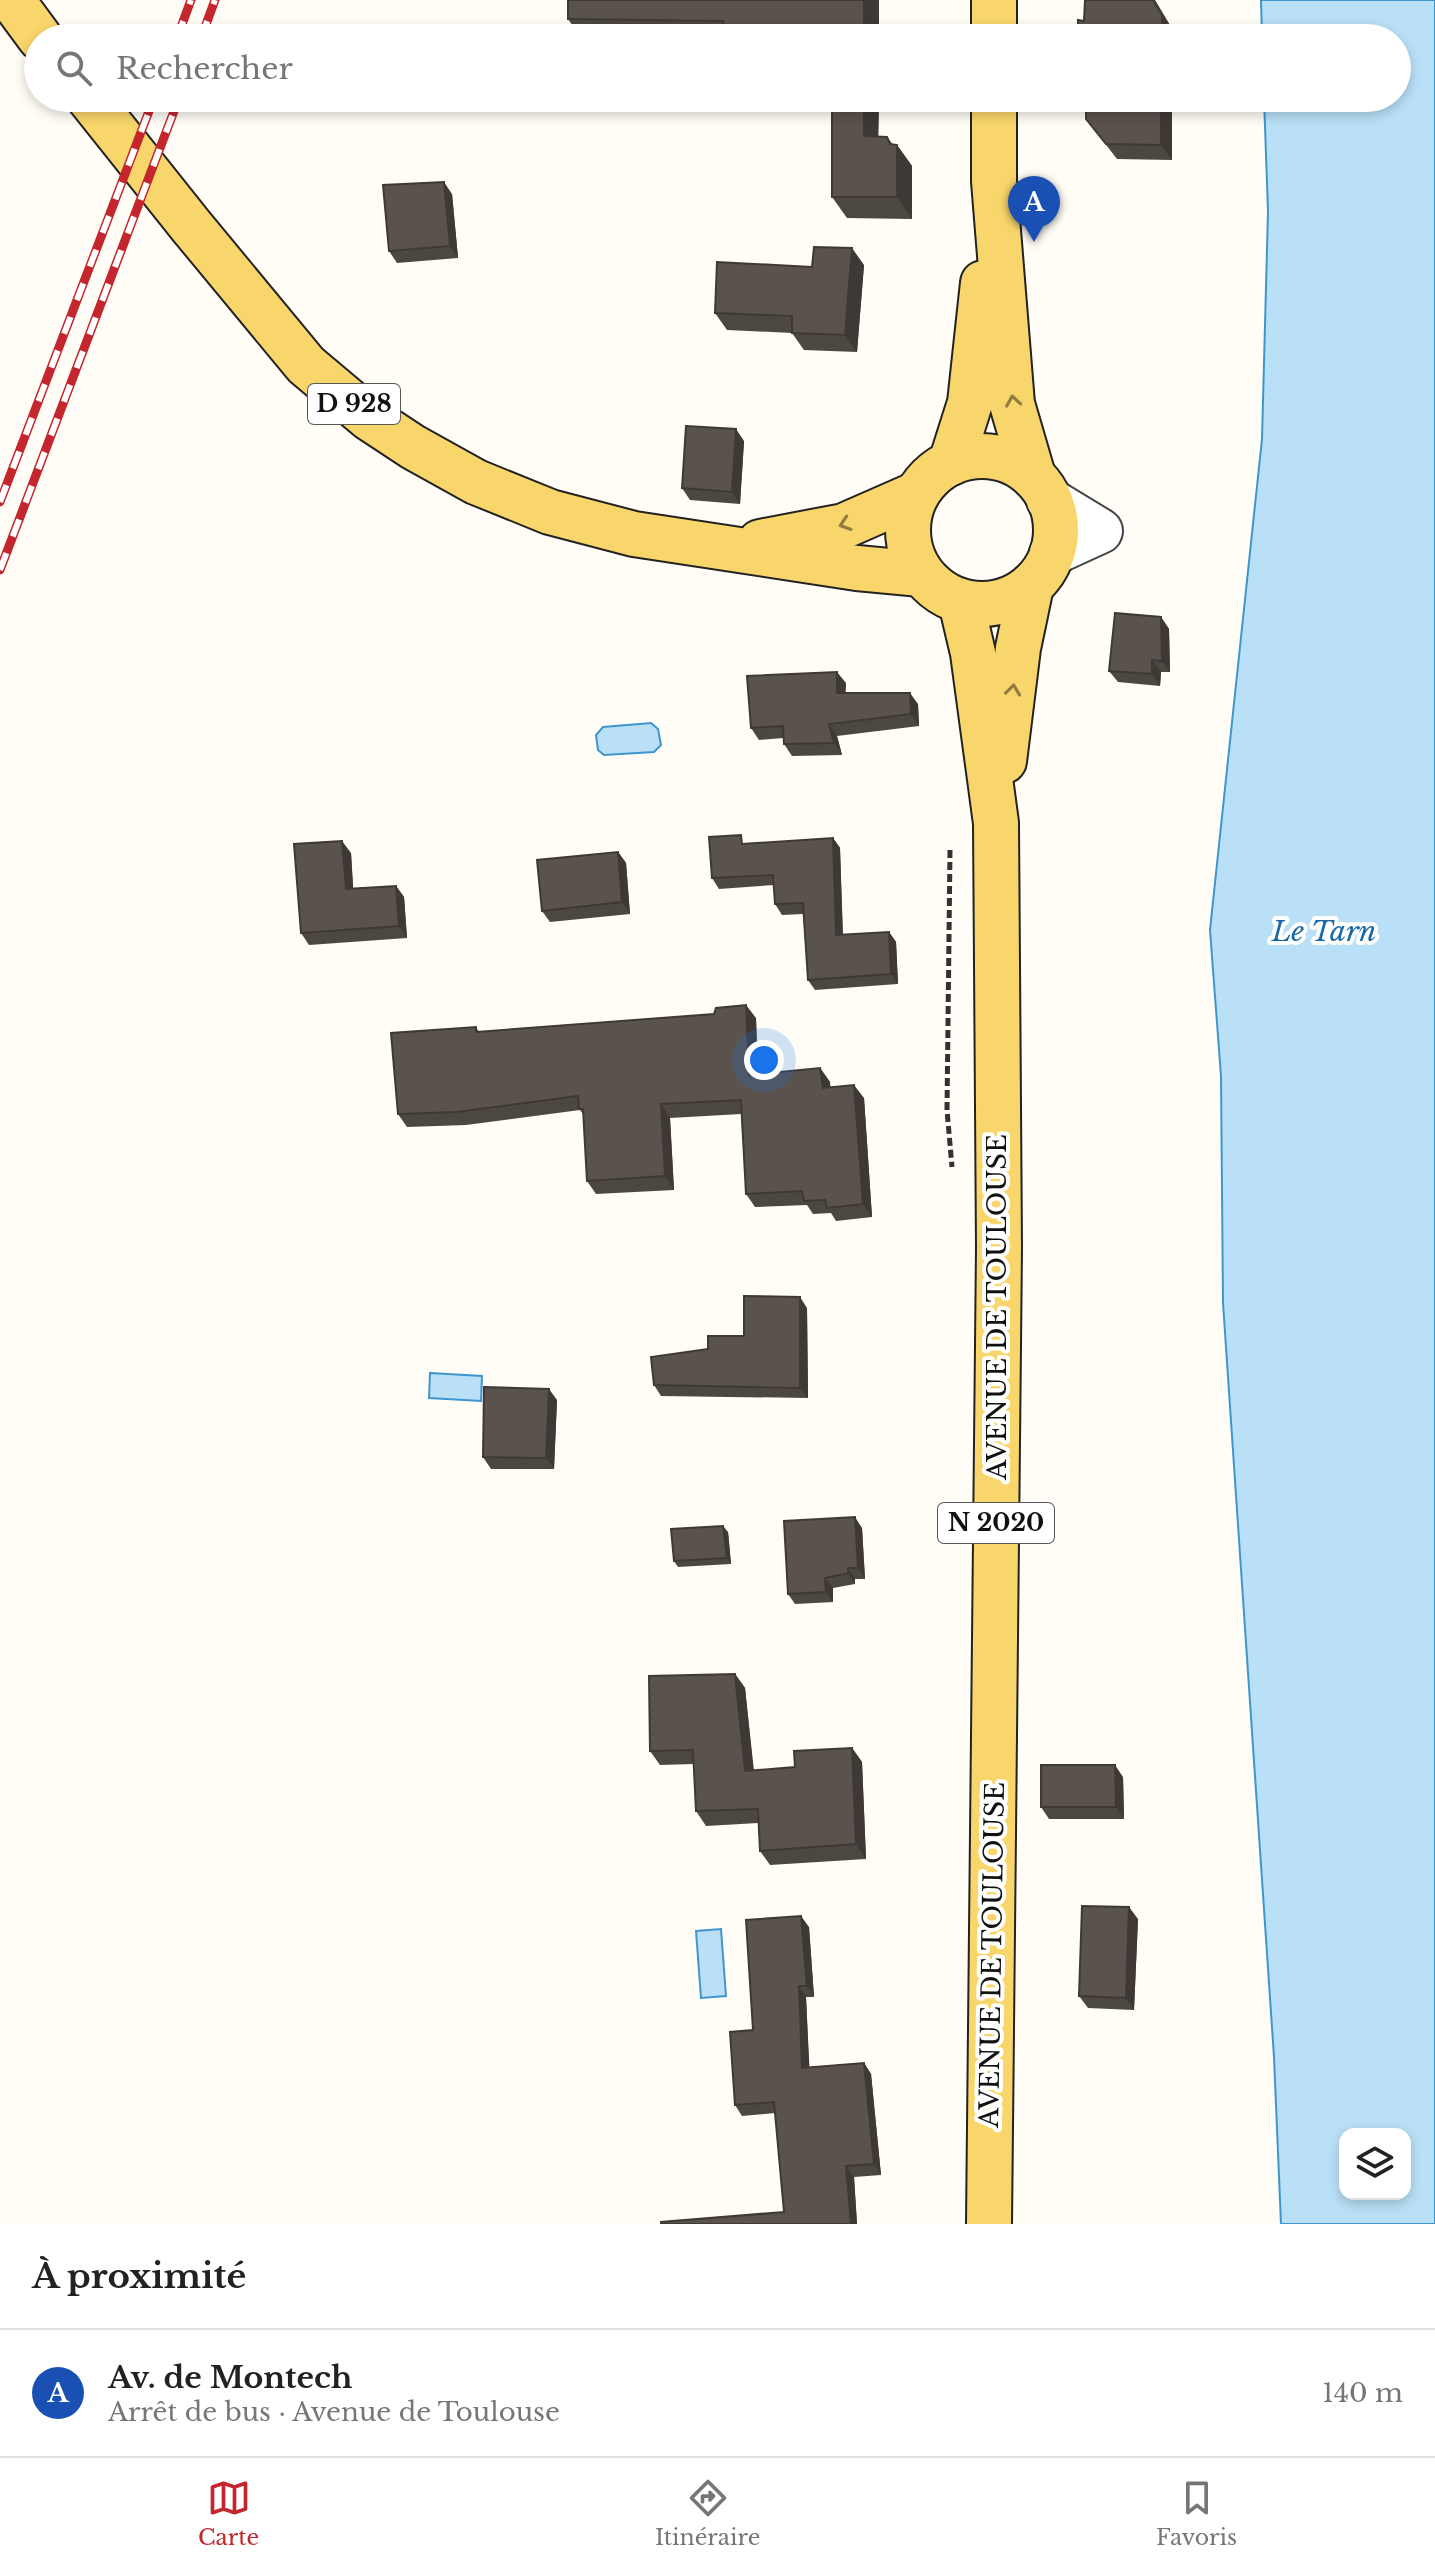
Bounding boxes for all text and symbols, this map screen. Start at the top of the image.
search box [24,24,1411,112]
icon: search [52,46,96,90]
text: Rechercher [116,50,293,87]
pin: A [1008,176,1060,242]
road number: D 928 [308,384,400,424]
one-way arrow [1005,394,1022,407]
one-way arrow [839,515,853,531]
one-way arrow [1004,683,1021,696]
water label: Le Tarn [1271,914,1376,949]
your location [744,1040,784,1080]
street label: AVENUE DE TOULOUSE [981,1134,1013,1481]
road number: N 2020 [938,1503,1054,1543]
street label: AVENUE DE TOULOUSE [973,1782,1011,2129]
map controls [1339,2128,1411,2200]
button: layers [1339,2128,1411,2200]
text: À proximité [32,2255,246,2297]
text: Av. de Montech [108,2359,352,2396]
text: A [47,2377,69,2409]
text: 140 m [1322,2377,1403,2409]
text: Arrêt de bus · Avenue de Toulouse [108,2396,560,2428]
tab: Carte [198,2476,259,2551]
tab: Itinéraire [655,2476,760,2551]
tab: Favoris [1156,2476,1237,2551]

